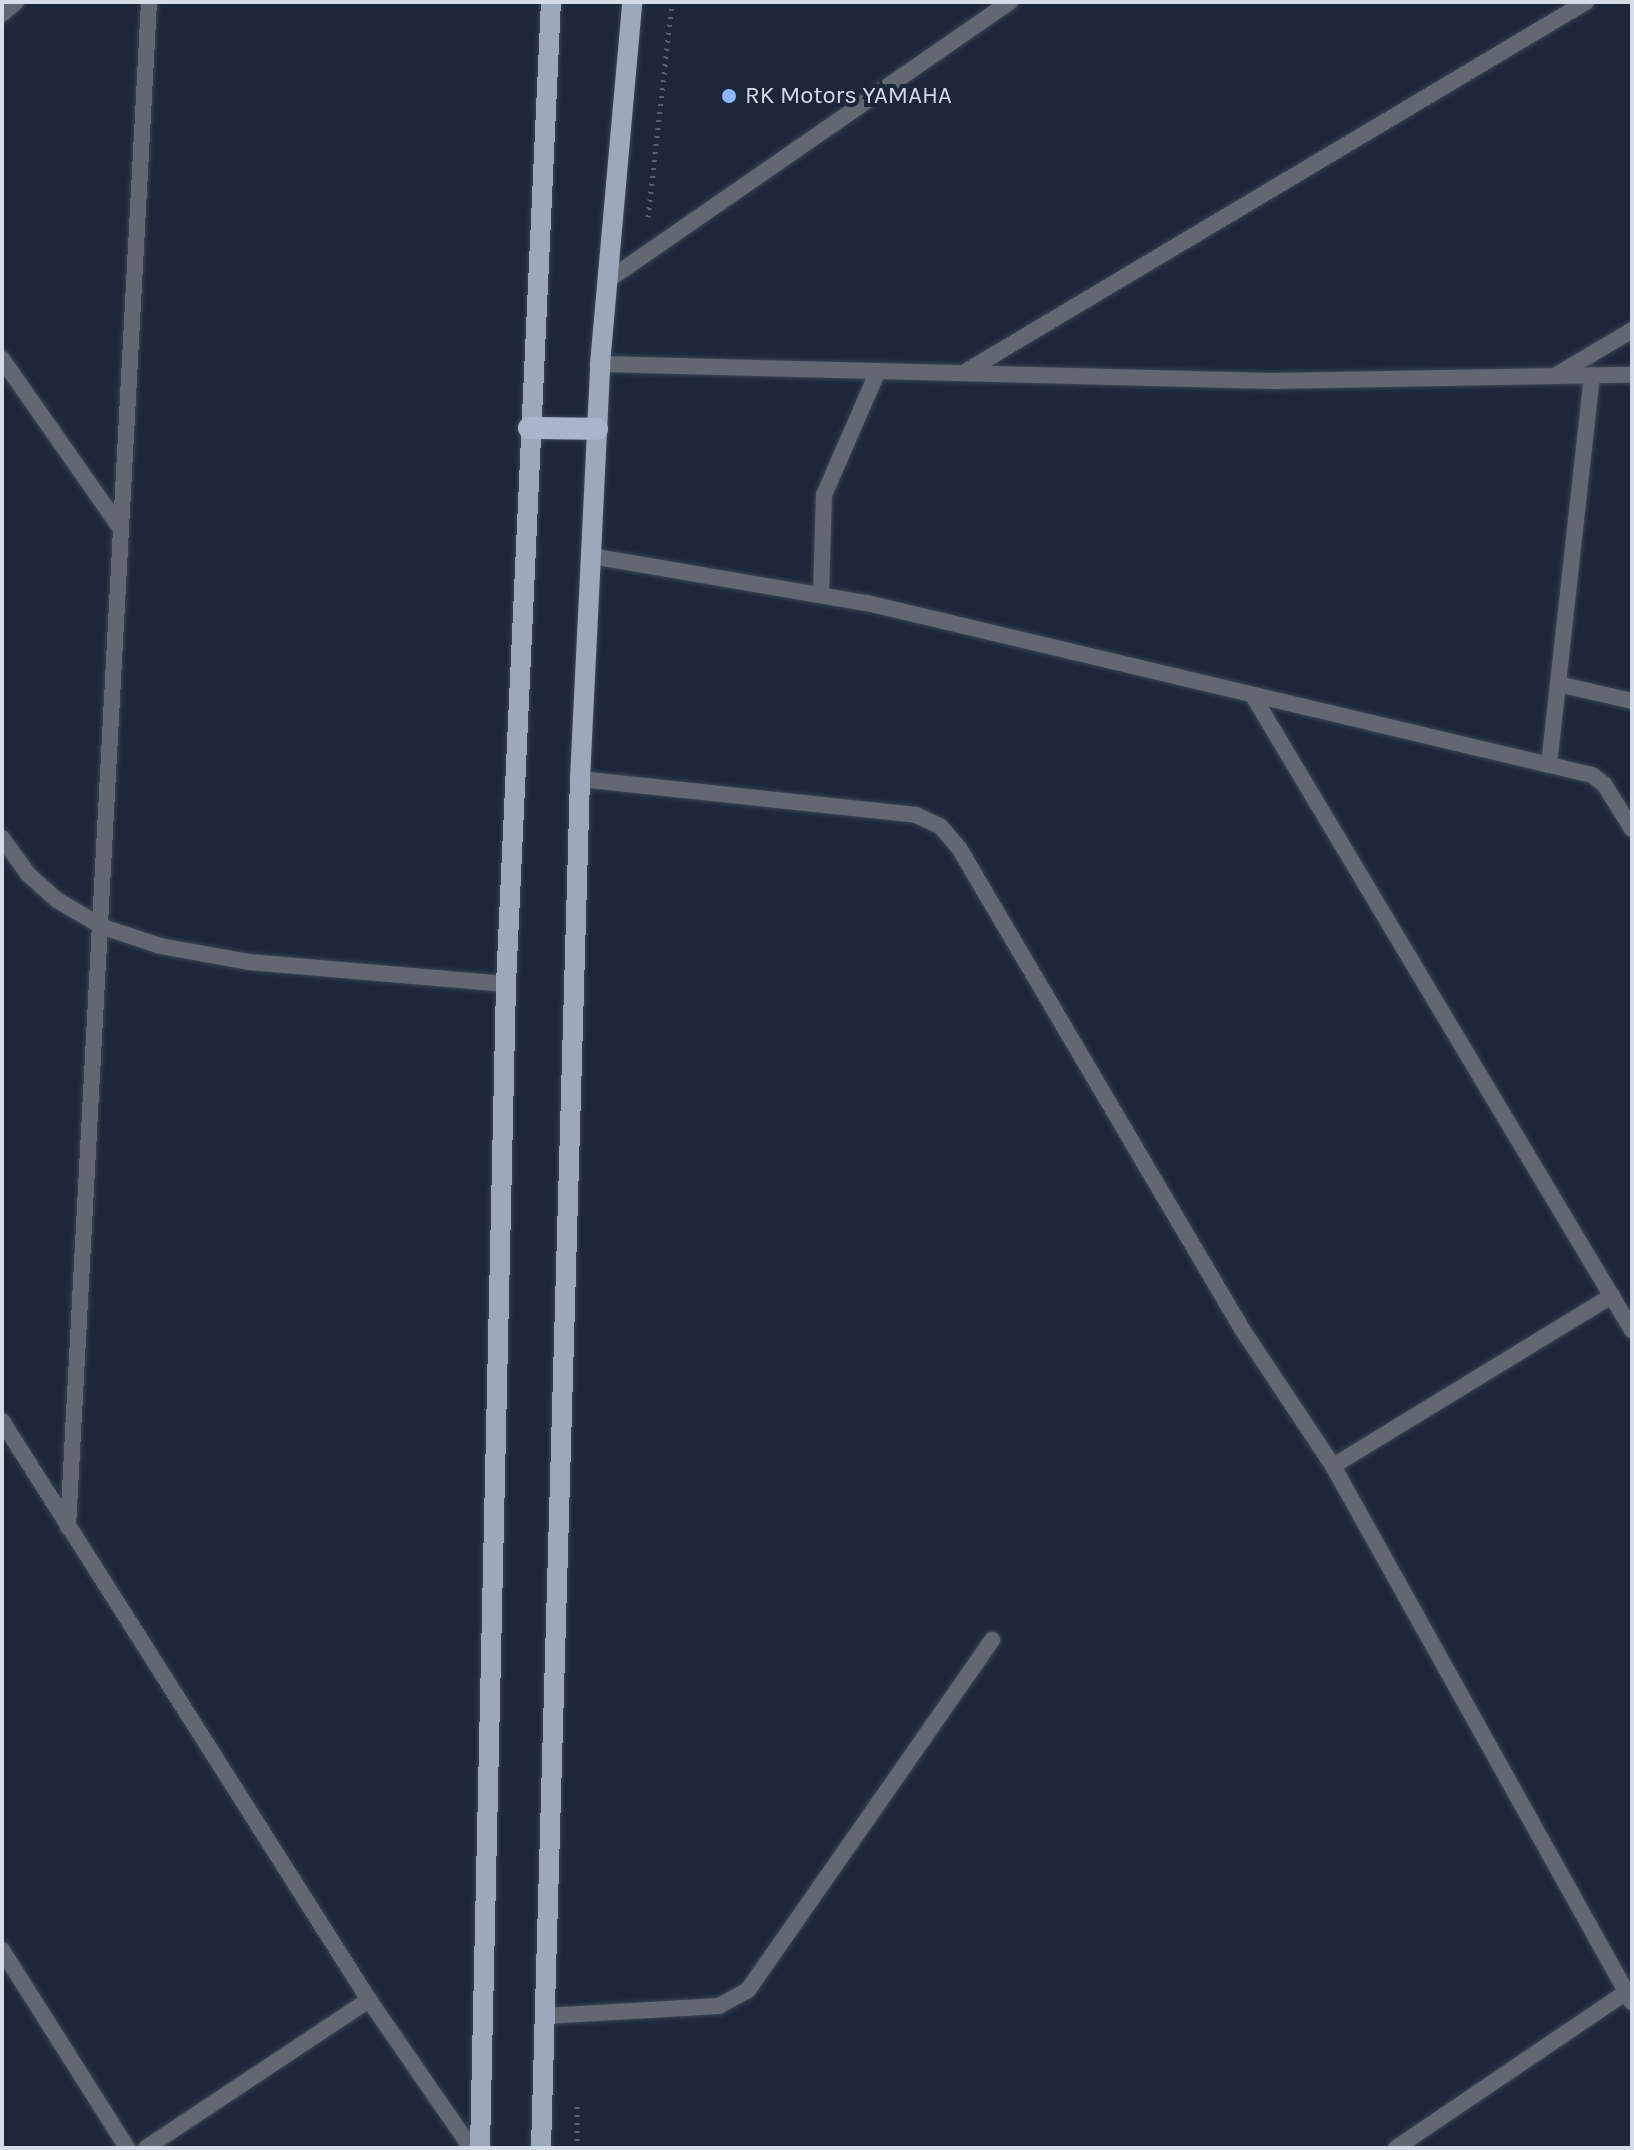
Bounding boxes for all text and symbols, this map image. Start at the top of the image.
place label: RK Motors YAMAHA [745,82,952,110]
marker: RK Motors YAMAHA [720,87,738,105]

